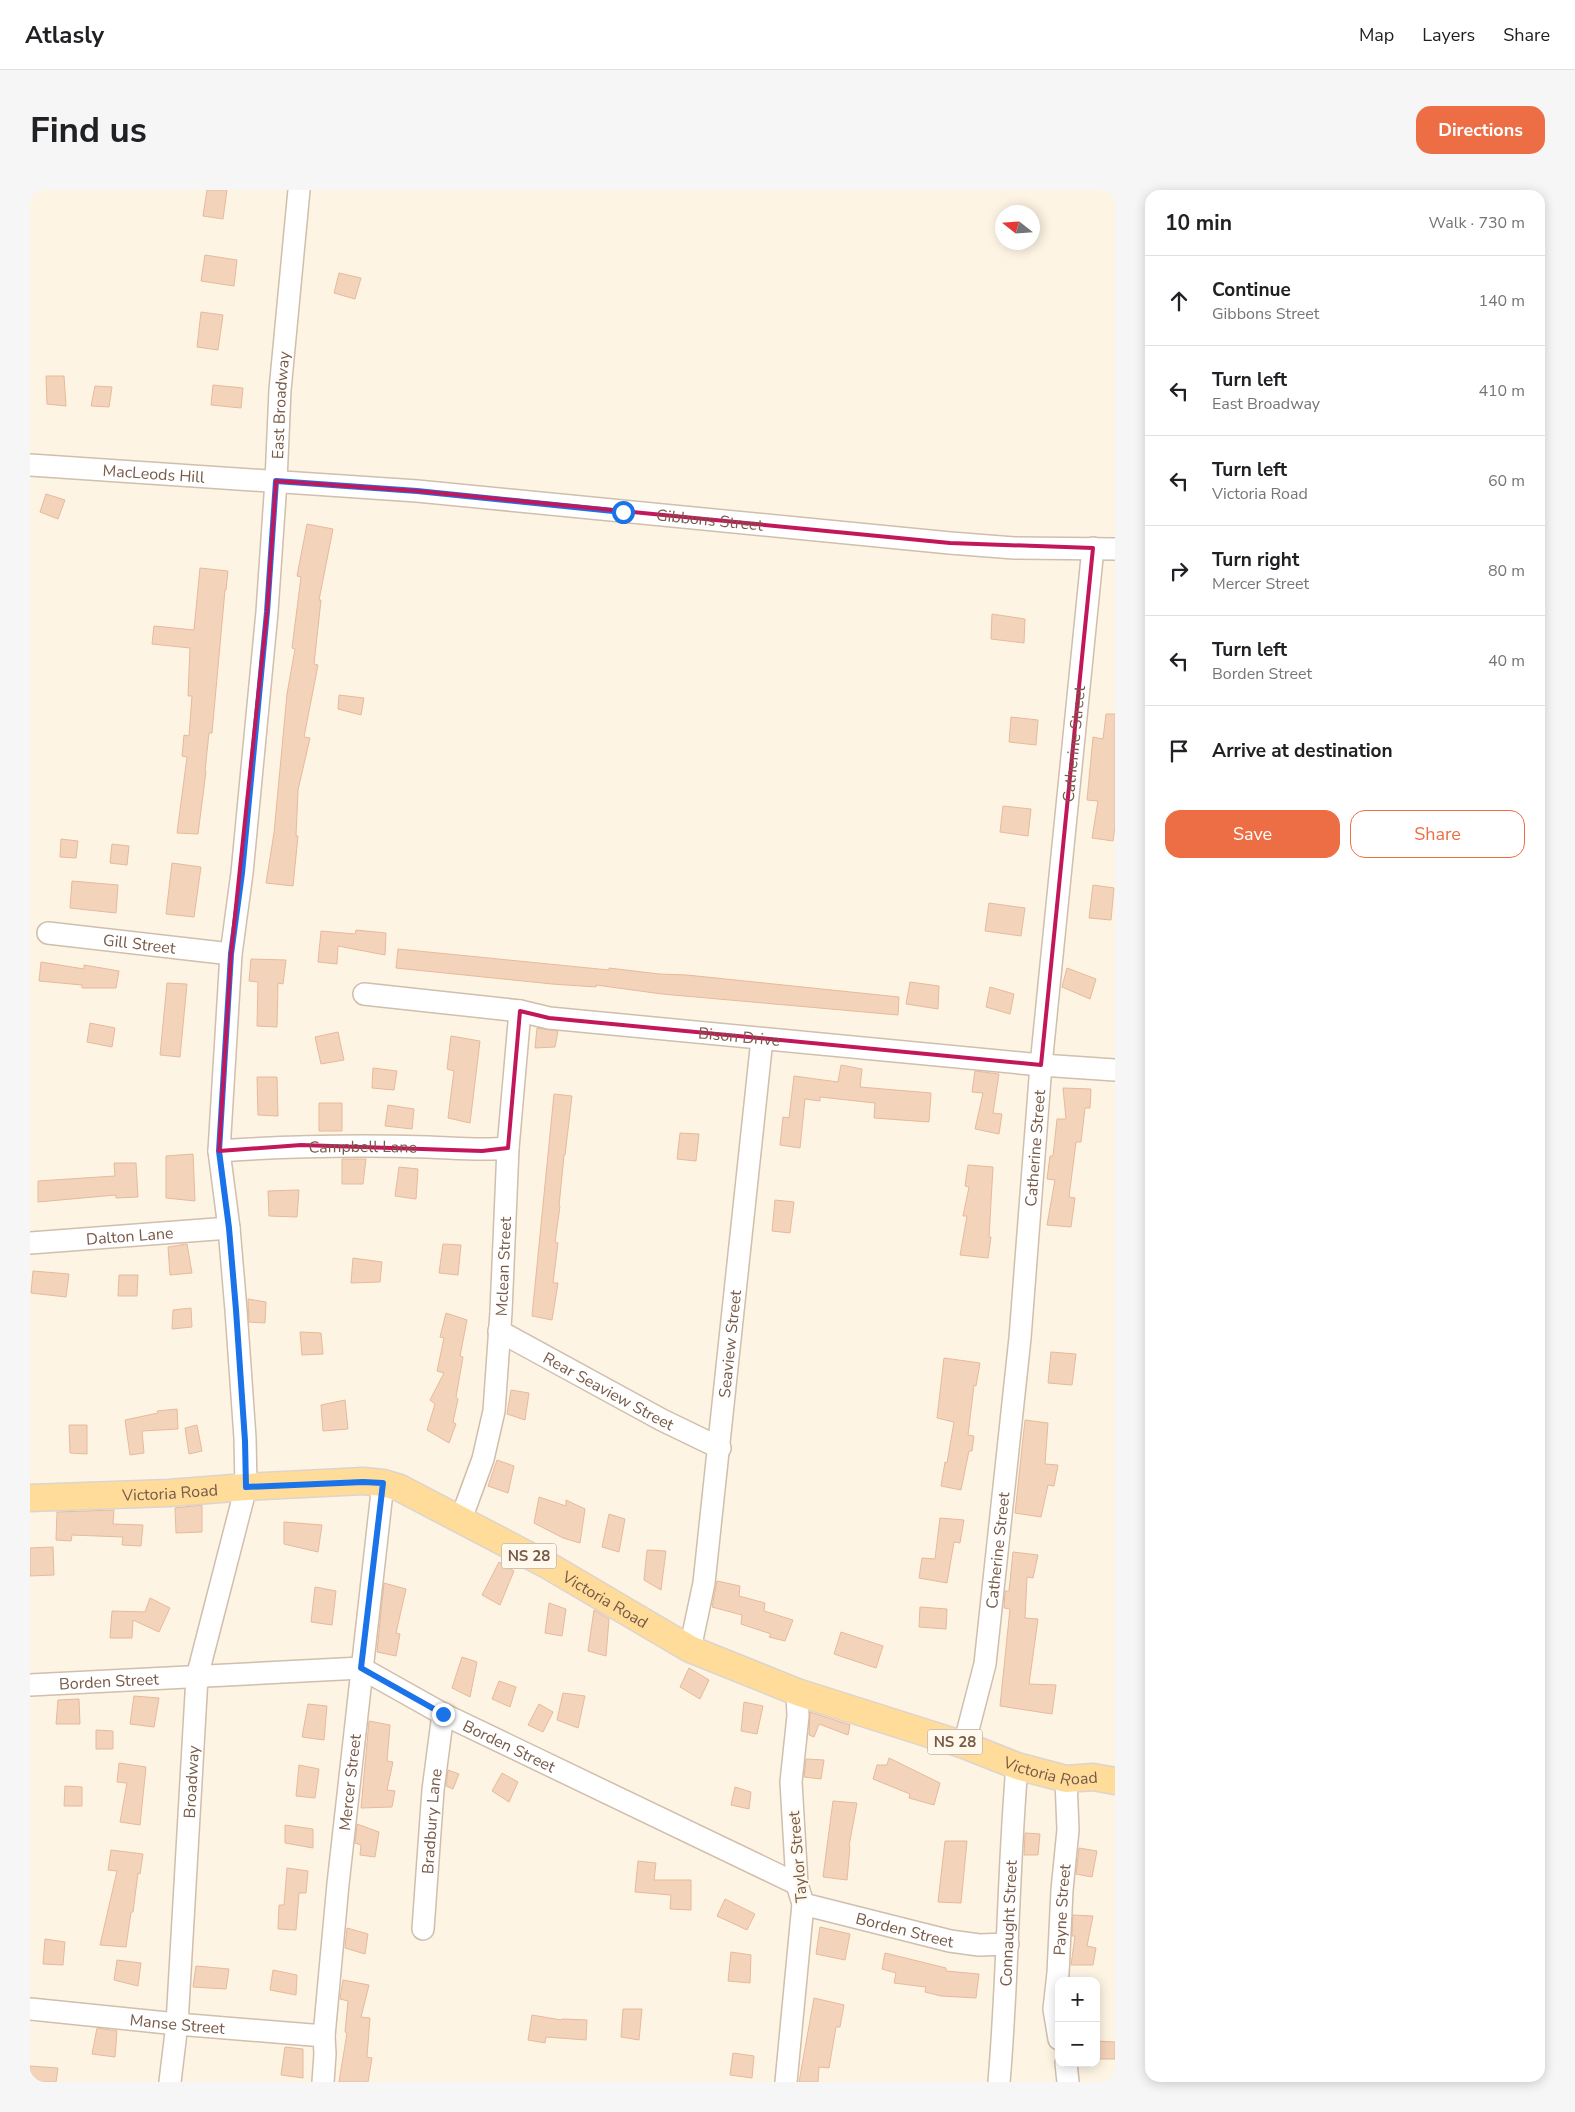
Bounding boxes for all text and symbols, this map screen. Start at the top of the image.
text: Atlasly [25,19,104,51]
text: Map [1359,23,1394,47]
text: Layers [1422,23,1475,47]
text: Share [1503,23,1550,47]
button: Directions [1416,106,1545,154]
text: Find us [30,107,147,154]
north arrow [995,205,1040,250]
text: 10 min [1165,209,1232,237]
text: Walk · 730 m [1429,212,1525,234]
text: Continue [1212,277,1291,303]
icon: ahead [1165,287,1193,315]
text: 140 m [1478,290,1525,312]
text: Gibbons Street [1212,303,1319,325]
street label: East Broadway [267,350,296,460]
text: Turn left [1212,367,1287,393]
icon: left [1165,377,1193,405]
text: 410 m [1478,380,1525,402]
text: East Broadway [1212,393,1320,415]
text: Turn left [1212,457,1287,483]
street label: MacLeods Hill [102,460,206,489]
icon: left [1165,467,1193,495]
text: 60 m [1488,470,1525,492]
text: Victoria Road [1212,483,1308,505]
route start [612,501,635,524]
street label: Gibbons Street [655,504,765,537]
text: Turn right [1212,547,1299,573]
icon: right [1165,557,1193,585]
text: 80 m [1488,560,1525,582]
text: Mercer Street [1212,573,1309,595]
text: Turn left [1212,637,1287,663]
icon: left [1165,647,1193,675]
text: 40 m [1488,650,1525,672]
text: Borden Street [1212,663,1312,685]
street label: Catherine Street [1057,684,1091,803]
icon: arrive [1165,737,1193,765]
text: Arrive at destination [1212,738,1393,764]
button: Save [1165,810,1340,858]
button: Share [1350,810,1525,858]
street label: Gill Street [102,929,177,960]
street label: Bison Drive [697,1022,781,1052]
street label: Catherine Street [1020,1089,1051,1207]
street label: Campbell Lane [309,1136,417,1159]
street label: Mclean Street [491,1216,517,1317]
street label: Dalton Lane [85,1222,174,1251]
street label: Seaview Street [714,1288,747,1399]
street label: Rear Seaview Street [539,1347,678,1436]
street label: Victoria Road [121,1479,219,1507]
street label: Catherine Street [981,1491,1015,1610]
road number: NS 28 [502,1544,556,1568]
street label: Victoria Road [557,1566,652,1634]
street label: Borden Street [58,1668,160,1696]
route end [432,1703,455,1726]
street label: Borden Street [459,1715,559,1778]
road number: NS 28 [928,1730,982,1754]
street label: Mercer Street [334,1733,367,1832]
street label: Broadway [179,1744,205,1819]
street label: Victoria Road [999,1751,1098,1792]
street label: Bradbury Lane [417,1767,448,1875]
street label: Taylor Street [783,1810,813,1904]
street label: Connaught Street [995,1859,1023,1987]
street label: Payne Street [1049,1863,1077,1956]
street label: Borden Street [853,1908,955,1953]
map controls [1055,1977,1100,2067]
button: + [1055,1977,1100,2022]
street label: Manse Street [129,2009,226,2040]
button: − [1055,2022,1100,2067]

